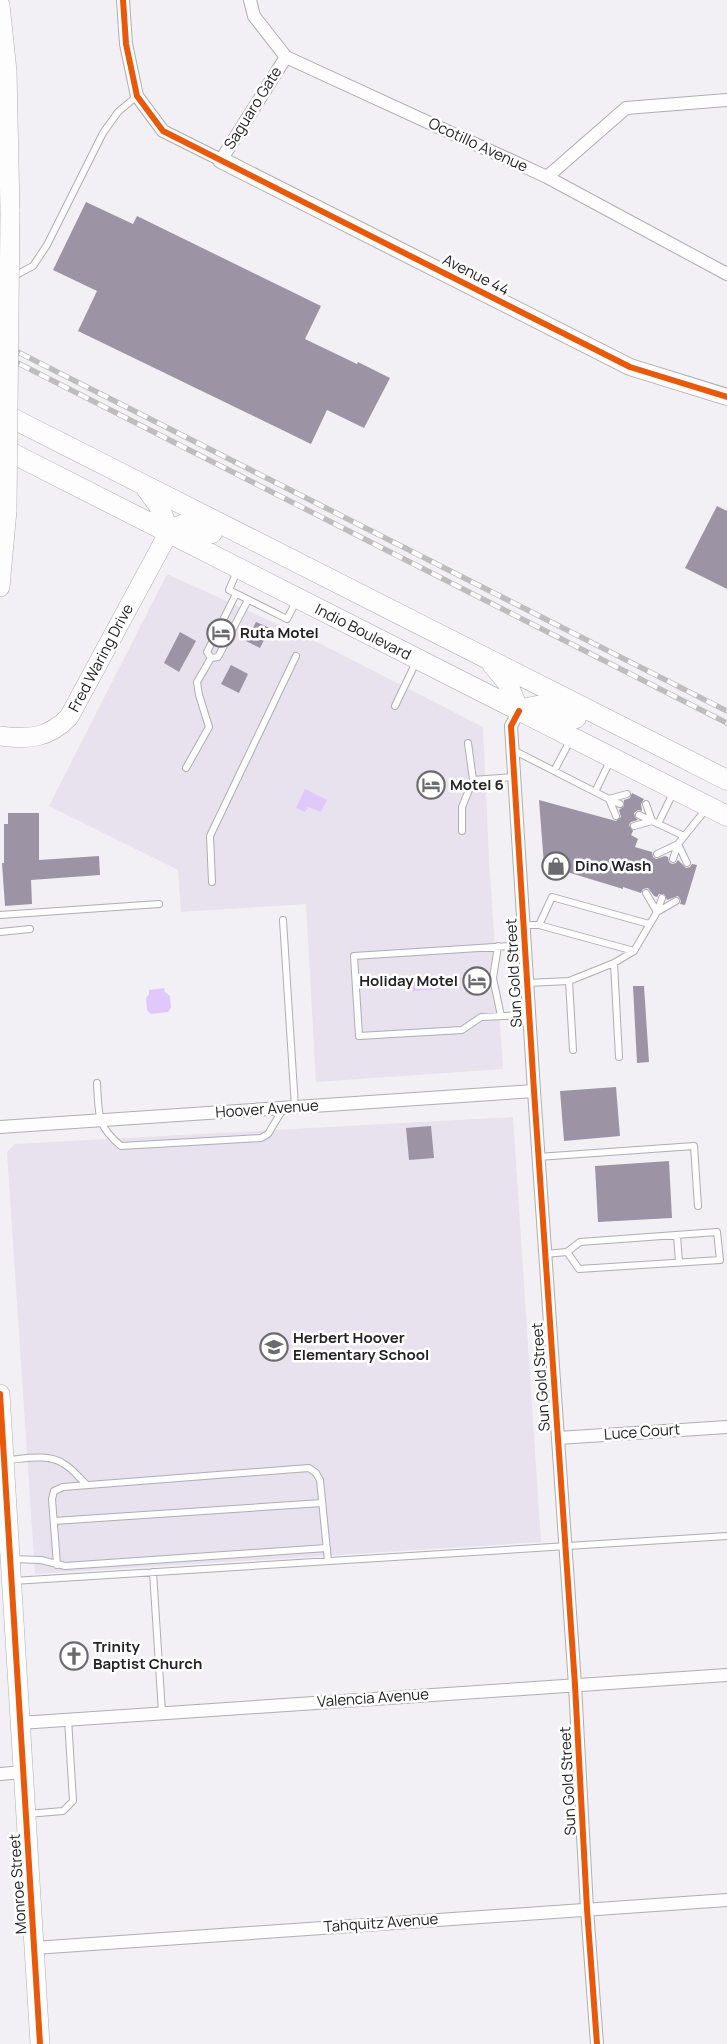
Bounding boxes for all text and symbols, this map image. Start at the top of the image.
street label: Saguaro Gate [219,62,287,153]
street label: Ocotillo Avenue [425,112,532,177]
street label: Avenue 44 [439,249,513,300]
street label: Indio Boulevard [312,598,415,665]
street label: Fred Waring Drive [63,600,138,716]
hotel icon: Ruta Motel [206,618,236,648]
place label: Ruta Motel [240,622,319,643]
hotel icon: Motel 6 [416,770,446,800]
place label: Motel 6 [450,774,504,795]
shop icon: Dino Wash [541,851,571,881]
place label: Dino Wash [575,855,651,876]
street label: Sun Gold Street [500,918,527,1028]
hotel icon: Holiday Motel [462,966,492,996]
place label: Holiday Motel [359,970,458,991]
street label: Hoover Avenue [215,1094,320,1123]
street label: Sun Gold Street [526,1322,555,1432]
place label: Herbert Hoover Elementary School [293,1327,429,1365]
school or university icon: Herbert Hoover Elementary School [259,1332,289,1362]
street label: Luce Court [603,1418,681,1445]
place label: Trinity Baptist Church [93,1636,202,1674]
church icon: Trinity Baptist Church [59,1641,89,1671]
street label: Valencia Avenue [316,1683,430,1712]
street label: Sun Gold Street [554,1726,581,1836]
street label: Monroe Street [4,1833,31,1935]
street label: Tahquitz Avenue [323,1908,439,1937]

